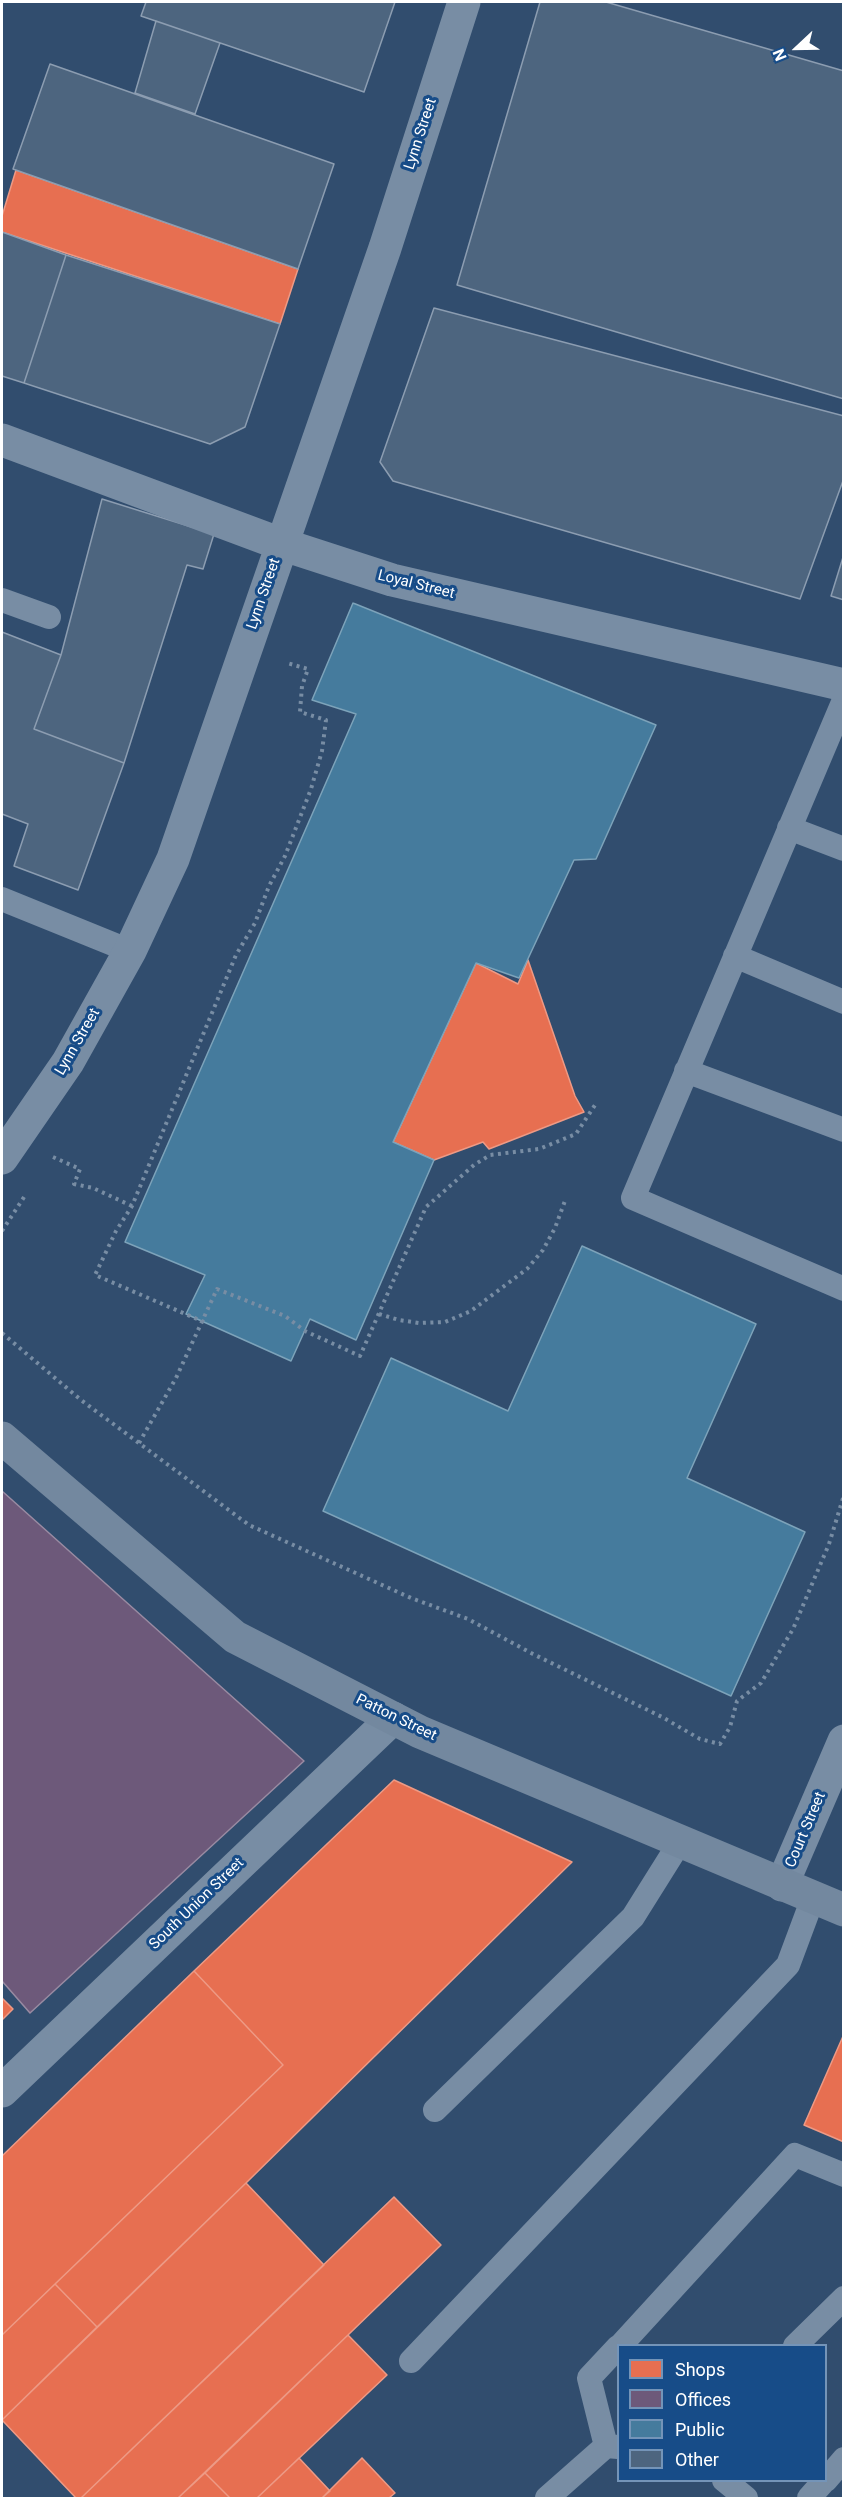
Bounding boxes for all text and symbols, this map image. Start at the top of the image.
north arrow [767,18,827,78]
text: N [769,46,791,64]
street label: Lynn Street [401,96,441,172]
street label: Lynn Street [243,556,285,632]
street label: Loyal Street [376,567,456,603]
street label: Lynn Street [52,1005,104,1079]
street label: Patton Street [353,1691,439,1745]
street label: Court Street [782,1790,830,1870]
street label: South Union Street [146,1854,248,1954]
legend [617,2344,827,2482]
text: Shops [675,2359,725,2380]
text: Offices [675,2389,731,2410]
text: Public [675,2419,725,2440]
text: Other [675,2449,719,2470]

